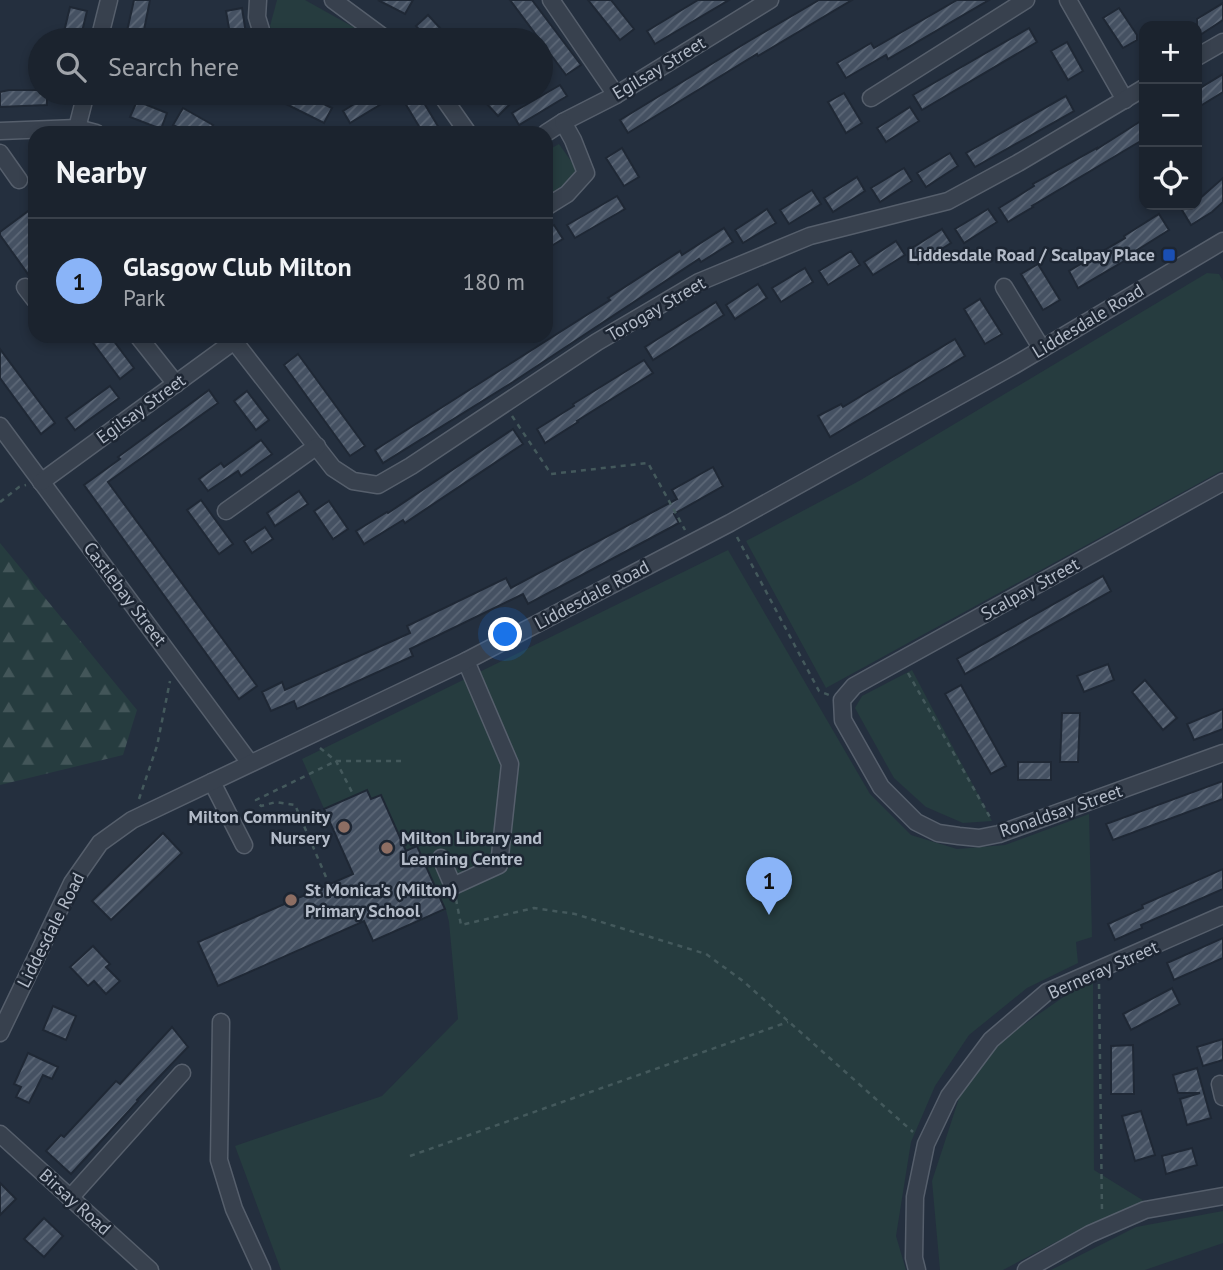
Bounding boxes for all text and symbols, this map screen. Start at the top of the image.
map controls [1139,21,1202,210]
button: + [1139,21,1202,84]
search box [28,28,553,105]
street label: Egilsay Street [608,31,709,104]
icon: search [52,48,90,86]
text: Search here [108,50,239,83]
button: − [1139,84,1202,147]
button: locate [1139,147,1202,210]
text: Nearby [56,152,146,191]
place label: Liddesdale Road / Scalpay Place [909,243,1155,266]
marker: Liddesdale Road / Scalpay Place [1161,247,1177,263]
text: Glasgow Club Milton [123,250,352,283]
text: 1 [72,267,86,296]
text: 180 m [463,267,525,296]
street label: Torogay Street [602,271,709,346]
street label: Liddesdale Road [1028,278,1148,363]
text: Park [123,283,165,312]
street label: Egilsay Street [92,369,190,449]
street label: Castlebay Street [79,537,172,650]
street label: Scalpay Street [976,552,1083,625]
street label: Liddesdale Road [531,555,653,634]
your location [488,617,522,651]
street label: Ronaldsay Street [996,779,1125,842]
place label: Milton Community Nursery [189,805,330,849]
marker: Milton Community Nursery [336,819,352,835]
place label: Milton Library and Learning Centre [401,826,542,870]
marker: Milton Library and Learning Centre [379,840,395,856]
pin: 1 [746,857,792,915]
street label: Liddesdale Road [12,868,89,991]
place label: St Monica's (Milton) Primary School [305,878,457,922]
marker: St Monica's (Milton) Primary School [283,892,299,908]
street label: Berneray Street [1044,935,1162,1004]
street label: Birsay Road [35,1163,116,1240]

